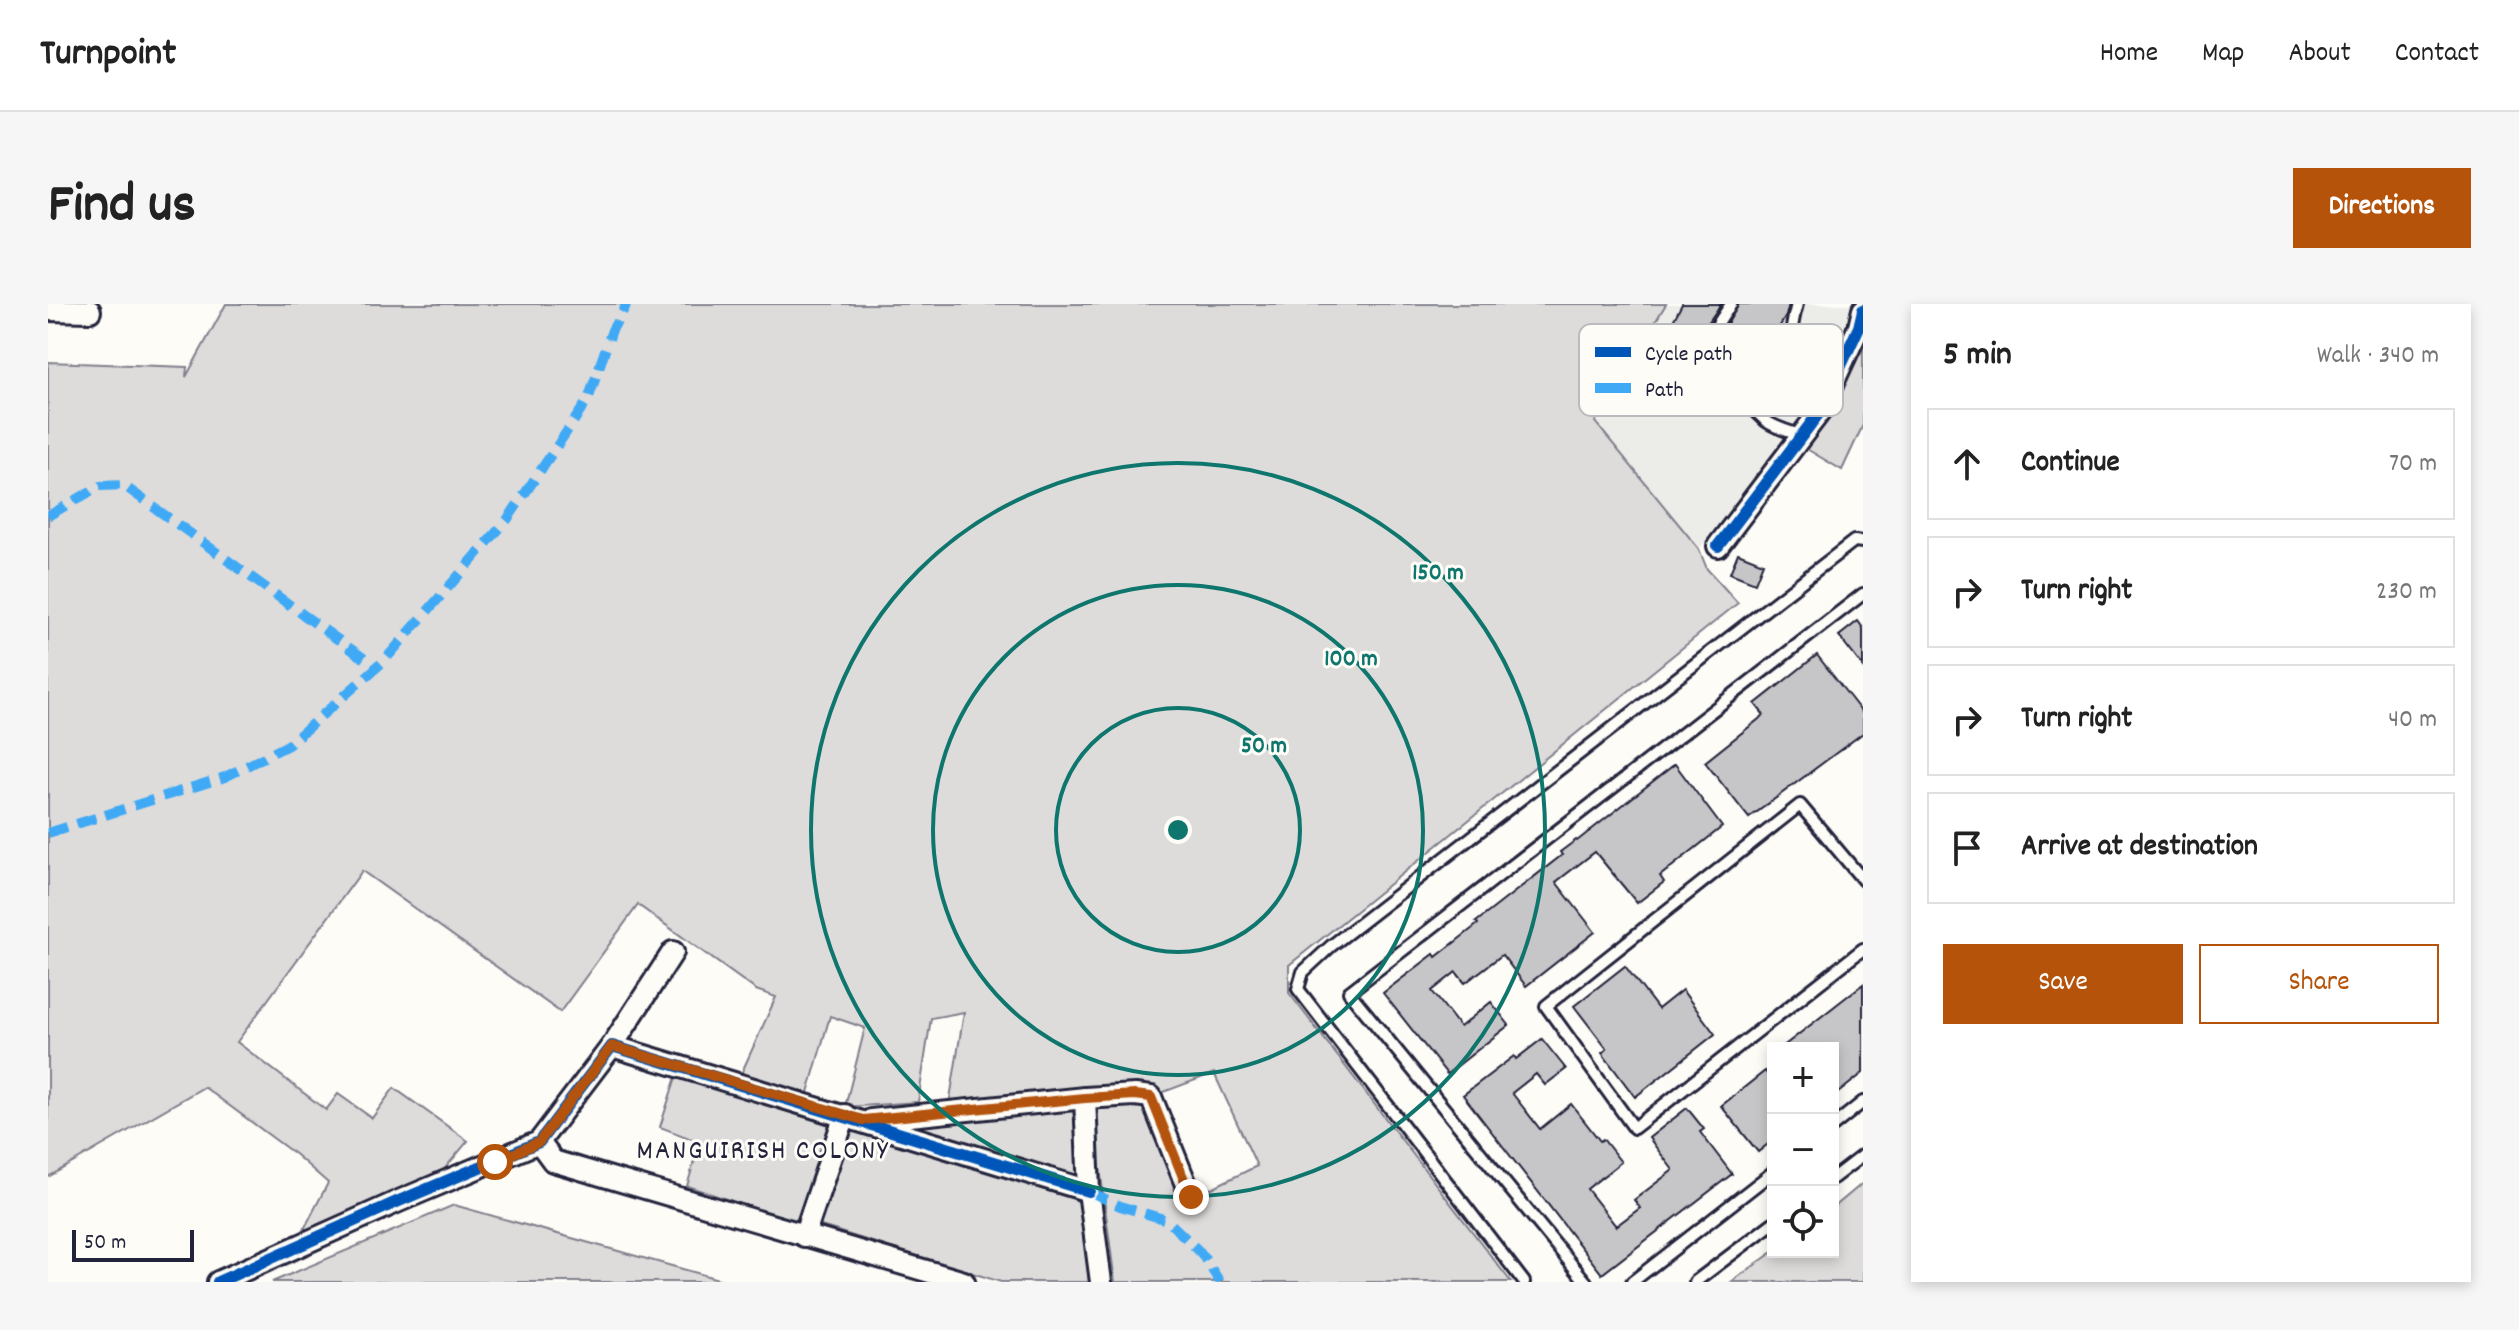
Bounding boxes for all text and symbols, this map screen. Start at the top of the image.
text: Turnpoint [40,28,176,83]
text: Home [2100,35,2158,75]
text: Map [2202,35,2244,75]
text: About [2288,35,2351,75]
text: Contact [2395,35,2479,75]
text: Find us [48,168,196,248]
button: Directions [2293,168,2471,248]
legend [1579,324,1843,416]
text: 5 min [1943,332,2012,381]
text: Walk · 340 m [2317,338,2439,375]
text: Cycle path [1645,340,1732,371]
text: Path [1645,376,1684,407]
icon: ahead [1945,442,1989,486]
text: Continue [2021,443,2120,486]
text: 70 m [2389,446,2437,483]
text: 150 m [1412,557,1464,591]
icon: right [1945,570,1989,614]
text: Turn right [2021,571,2132,614]
text: 230 m [2376,574,2437,611]
text: 100 m [1324,643,1378,677]
icon: right [1945,698,1989,742]
text: Turn right [2021,699,2132,742]
text: 40 m [2388,702,2437,739]
text: 50 m [1241,730,1287,764]
centre of rings [1164,816,1192,844]
icon: arrive [1945,826,1989,870]
text: Arrive at destination [2021,827,2258,870]
button: Save [1943,944,2183,1024]
button: Share [2199,944,2439,1024]
map controls [1767,1042,1839,1258]
button: + [1767,1042,1839,1114]
button: − [1767,1114,1839,1186]
district label: MANGUIRISH COLONY [637,1133,889,1173]
route start [477,1144,513,1180]
route end [1173,1179,1209,1215]
button: locate [1767,1186,1839,1258]
scale bar [72,1226,194,1262]
text: 50 m [84,1228,126,1259]

